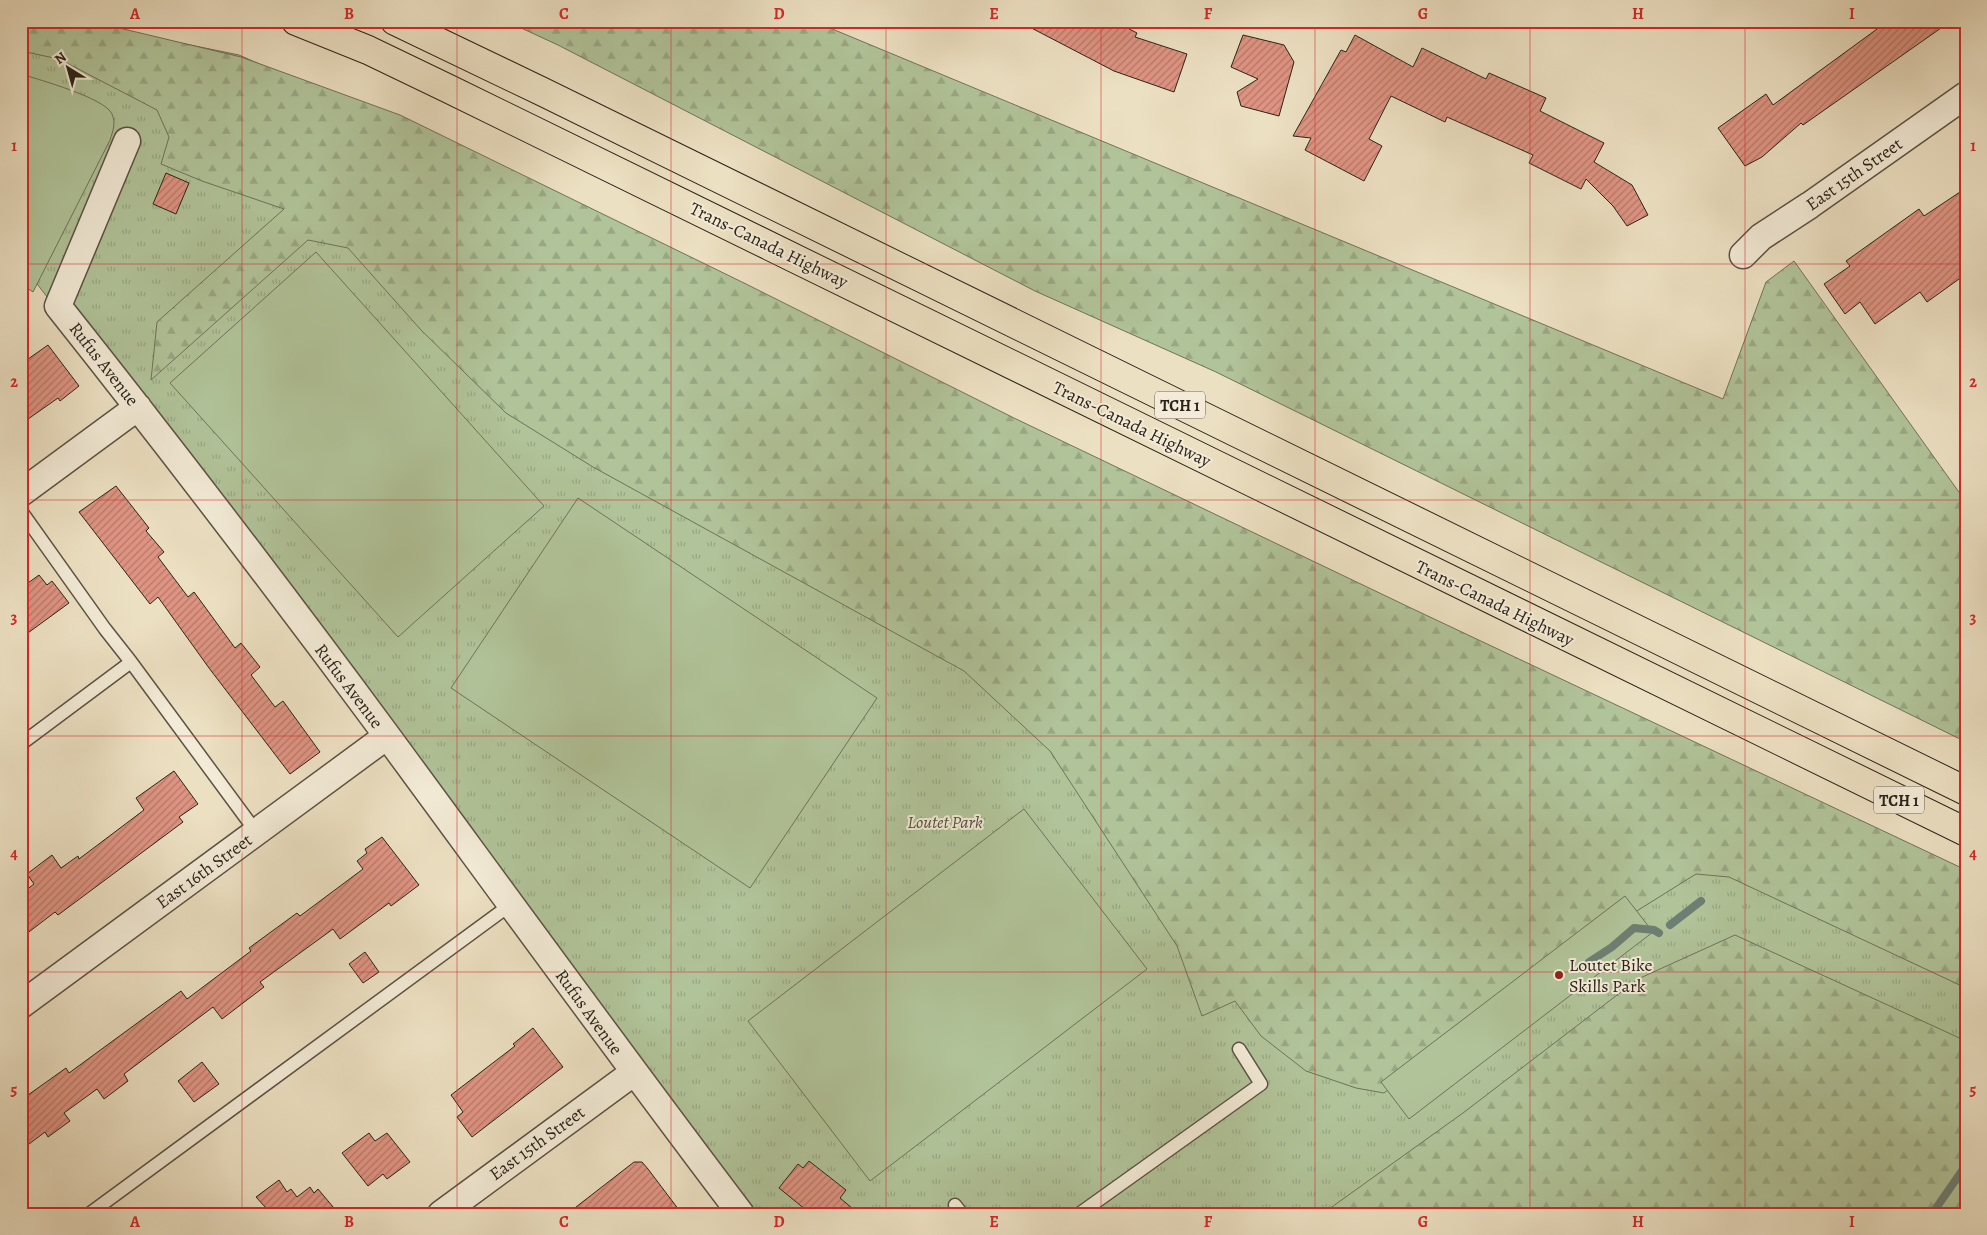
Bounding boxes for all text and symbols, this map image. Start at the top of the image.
text: A [129,3,141,25]
text: B [344,3,354,25]
text: C [559,3,569,25]
text: D [773,3,785,25]
text: E [989,3,999,25]
text: F [1204,3,1213,25]
text: G [1418,3,1428,25]
text: H [1632,3,1644,25]
text: I [1849,3,1855,25]
north arrow [42,42,92,92]
text: N [51,47,70,69]
street label: East 15th Street [1801,132,1907,216]
text: 1 [11,135,17,157]
text: 1 [1970,135,1976,157]
street label: Trans-Canada Highway [686,196,853,294]
street label: Rufus Avenue [64,317,144,411]
text: 2 [10,371,18,393]
text: 2 [1969,371,1977,393]
street label: Trans-Canada Highway [1049,375,1216,473]
road number: TCH 1 [1155,392,1205,418]
street label: Trans-Canada Highway [1412,554,1579,652]
text: 3 [11,607,18,629]
text: 3 [1970,607,1977,629]
street label: Rufus Avenue [309,639,389,733]
road number: TCH 1 [1874,786,1924,814]
park label: Loutet Park [907,810,983,834]
street label: East 16th Street [151,828,257,914]
text: 4 [10,843,18,865]
text: 4 [1969,843,1977,865]
place label: Loutet Bike Skills Park [1569,953,1653,998]
street label: Rufus Avenue [550,964,628,1060]
marker: Loutet Bike Skills Park [1553,969,1565,981]
text: 5 [11,1079,18,1101]
text: 5 [1970,1079,1977,1101]
street label: East 15th Street [484,1100,590,1186]
text: A [129,1211,141,1233]
text: B [344,1211,354,1233]
text: C [559,1211,569,1233]
text: D [773,1211,785,1233]
text: E [989,1211,999,1233]
text: F [1204,1211,1213,1233]
text: G [1418,1211,1428,1233]
text: H [1632,1211,1644,1233]
text: I [1849,1211,1855,1233]

